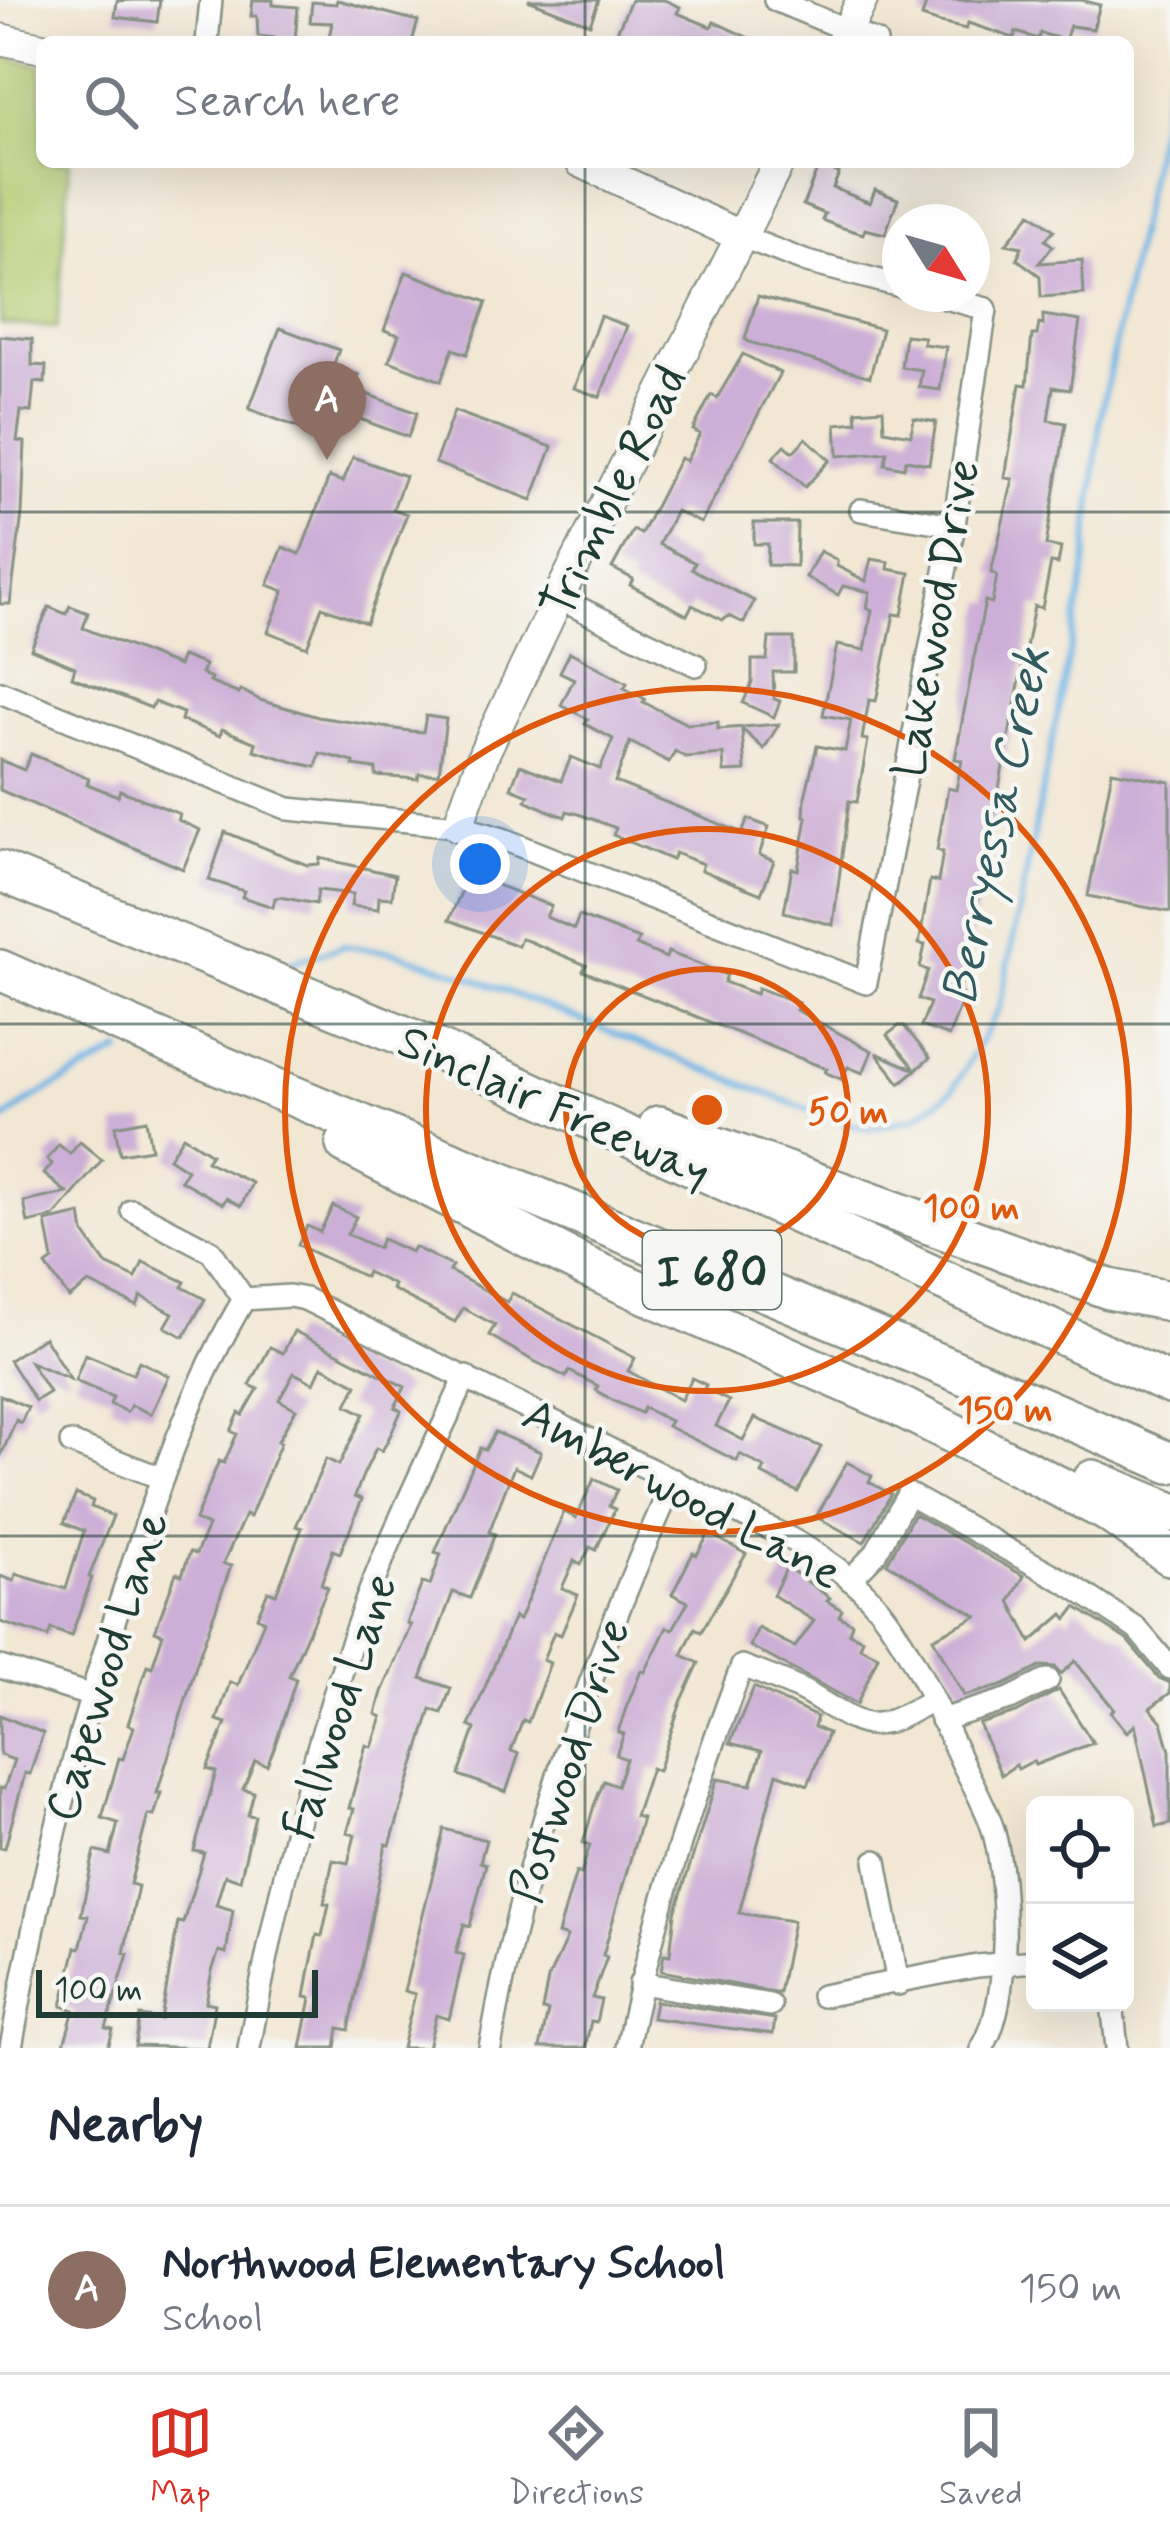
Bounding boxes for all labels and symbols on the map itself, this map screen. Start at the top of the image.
north arrow [882,204,990,312]
street label: Trimble Road [527,356,703,629]
pin: A [288,361,366,460]
street label: Lakewood Drive [878,455,996,783]
water label: Berryessa Creek [928,641,1068,1011]
your location [450,834,510,894]
street label: Sinclair Freeway [387,1011,720,1205]
centre of rings [686,1089,728,1131]
text: 50 m [808,1090,888,1137]
text: 100 m [923,1186,1019,1233]
road number: I 680 [643,1231,781,1309]
street label: Amberwood Lane [511,1384,852,1606]
text: 150 m [957,1388,1053,1435]
street label: Capewood Lane [31,1505,185,1829]
street label: Fallwood Lane [269,1566,414,1848]
street label: Postwood Drive [496,1611,647,1911]
scale bar [36,1964,318,2017]

